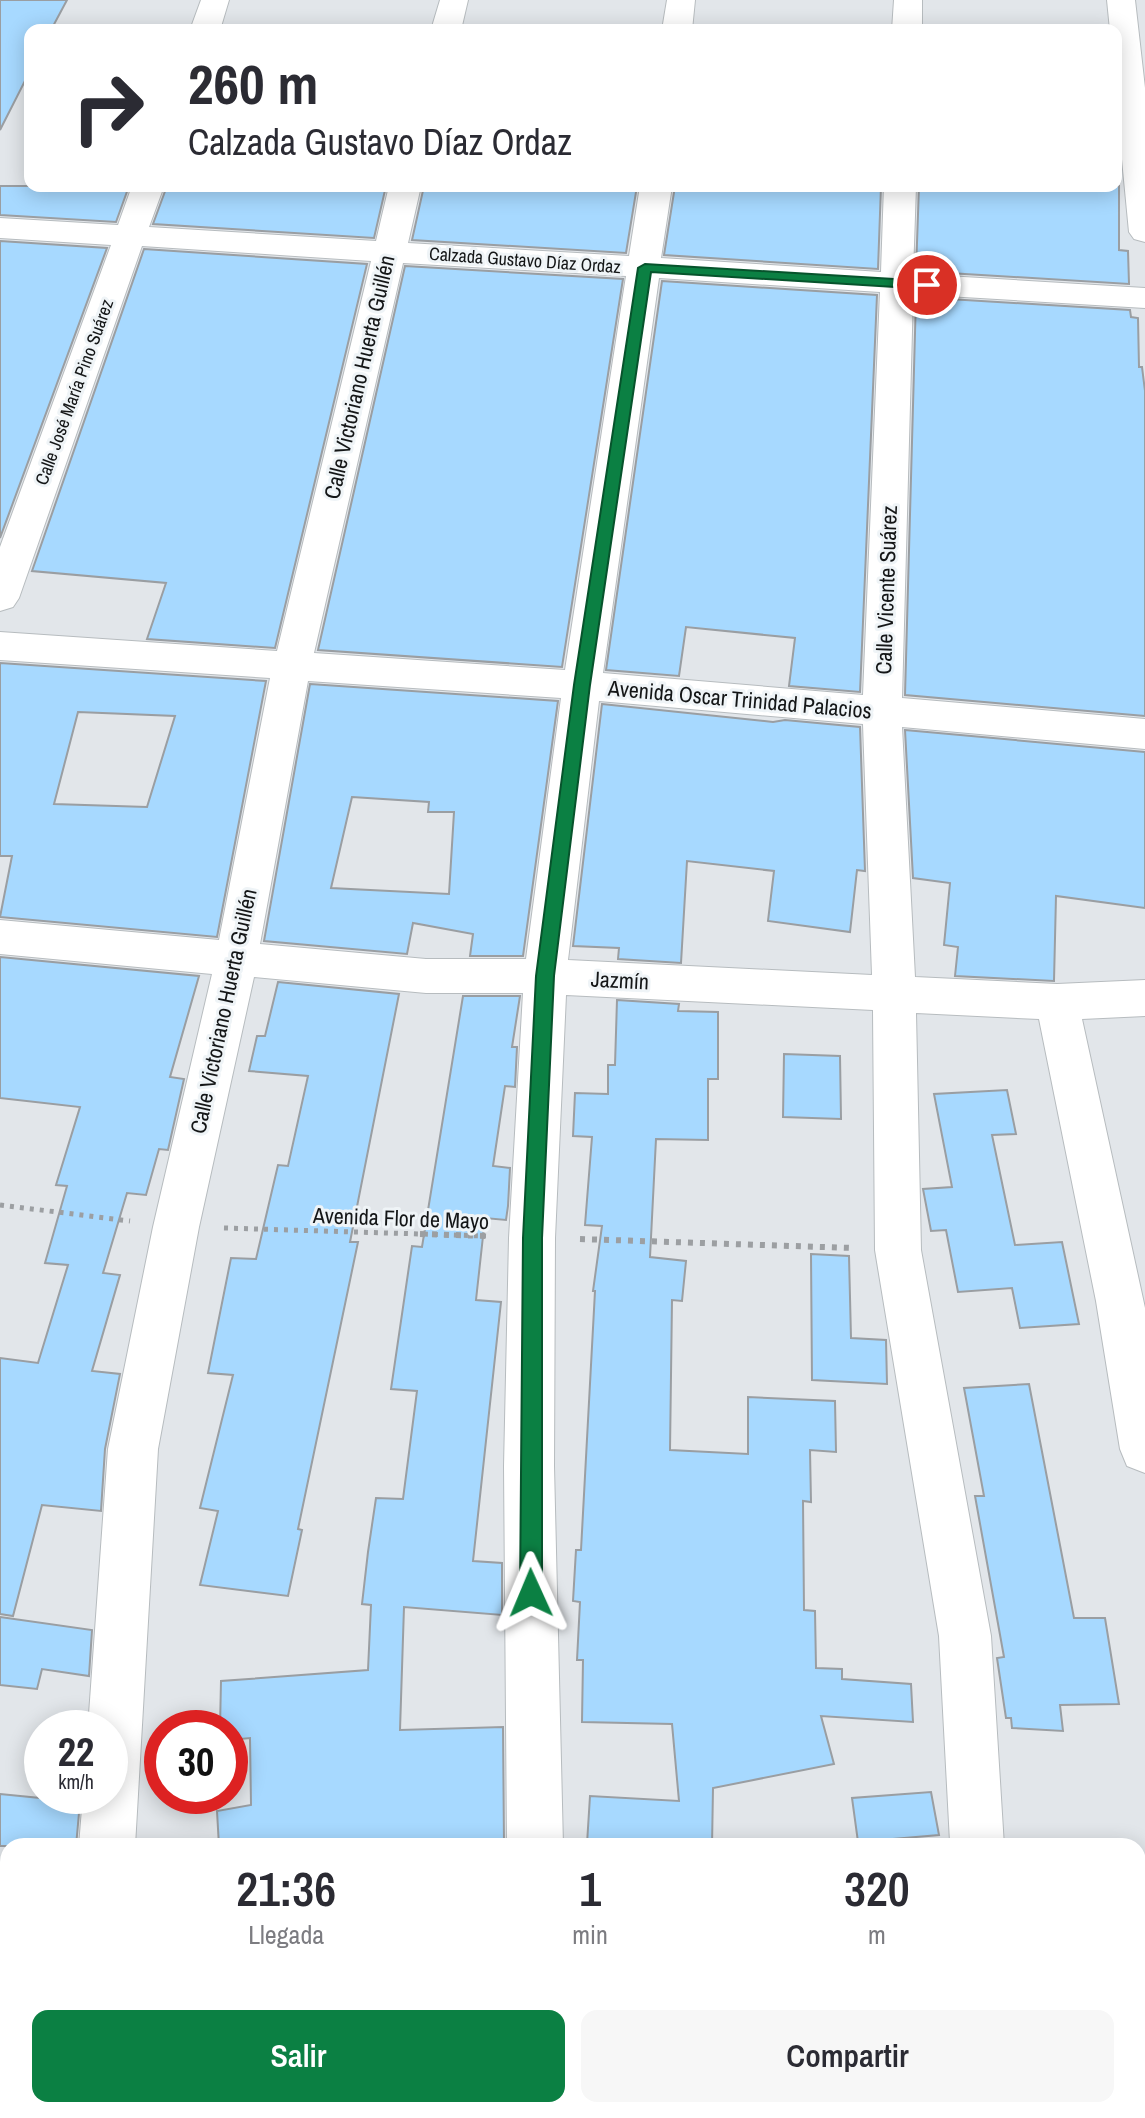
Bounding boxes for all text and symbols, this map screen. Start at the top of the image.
text: 260 m [188,46,318,121]
icon: right [56,56,160,160]
text: Calzada Gustavo Díaz Ordaz [188,118,572,166]
street label: Calzada Gustavo Díaz Ordaz [428,241,622,279]
pin [893,251,961,319]
street label: Calle Victoriano Huerta Guillén [316,252,402,502]
icon: arrive [905,263,949,307]
street label: Calle José María Pino Suárez [29,296,119,488]
street label: Calle Vicente Suárez [868,505,904,675]
street label: Avenida Oscar Trinidad Palacios [606,672,873,725]
street label: Calle Victoriano Huerta Guillén [182,886,264,1136]
street label: Jazmín [590,963,650,997]
street label: Avenida Flor de Mayo [311,1200,490,1236]
position arrow [489,1551,573,1635]
speed limit sign: 30 [144,1710,248,1814]
text: 22 [58,1725,94,1778]
text: km/h [58,1768,94,1795]
text: 21:36 [236,1856,336,1921]
text: 1 [579,1856,601,1921]
text: 320 [844,1856,910,1921]
text: Llegada [248,1917,324,1952]
text: min [572,1917,608,1952]
text: m [868,1917,886,1952]
button: Salir [32,2010,565,2102]
button: Compartir [581,2010,1114,2102]

